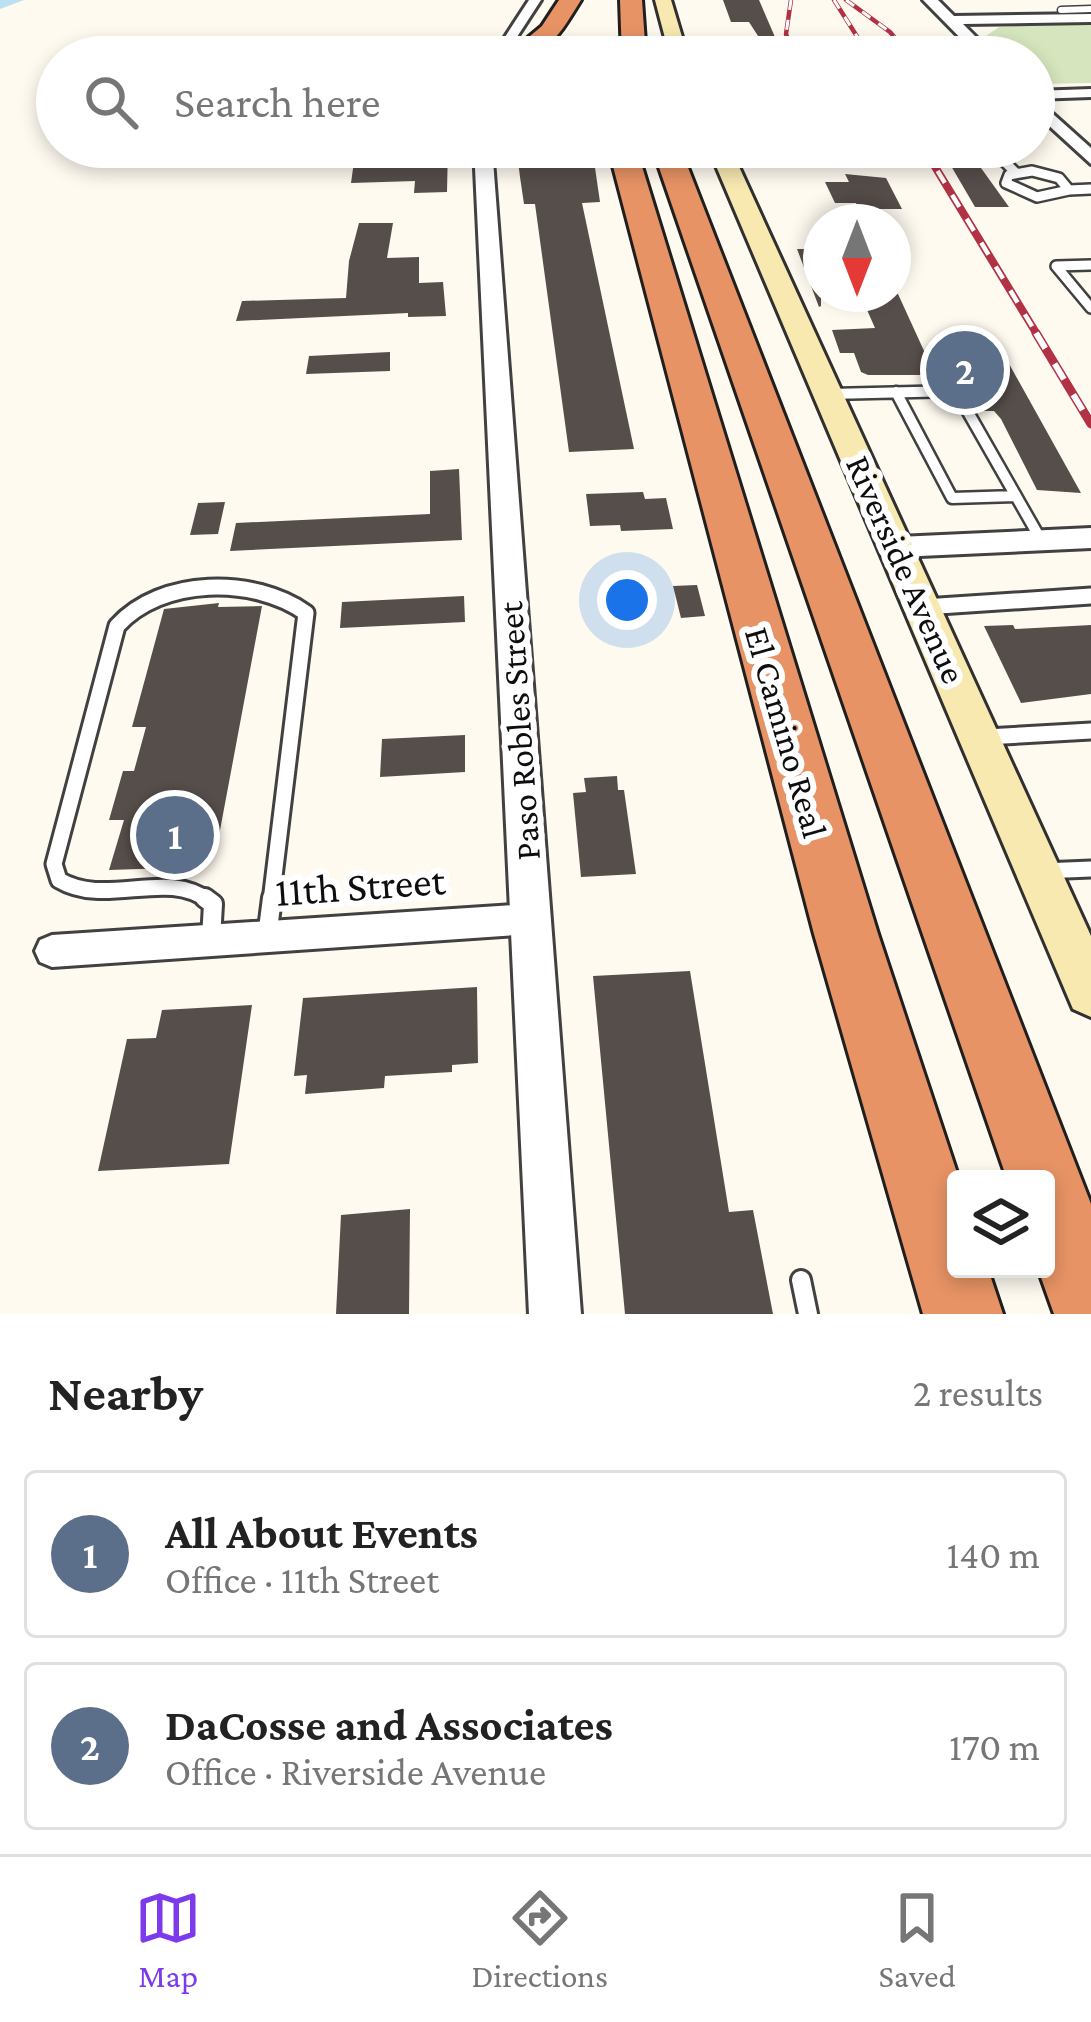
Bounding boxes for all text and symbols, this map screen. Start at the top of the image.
search box [36,36,1055,168]
icon: search [78,69,144,135]
text: Search here [174,77,381,127]
north arrow [803,204,911,312]
pin: 2 [926,325,1004,415]
street label: Riverside Avenue [838,449,974,690]
your location [597,570,657,630]
street label: Paso Robles Street [490,599,548,862]
street label: El Camino Real [737,622,835,842]
pin: 1 [136,790,214,880]
street label: 11th Street [273,856,448,915]
map controls [947,1170,1055,1278]
button: layers [947,1170,1055,1278]
text: Nearby [48,1364,203,1421]
text: 2 results [913,1371,1043,1414]
text: All About Events [165,1508,478,1558]
text: 1 [83,1533,97,1576]
text: 140 m [946,1533,1040,1576]
text: Office · 11th Street [165,1558,439,1601]
text: DaCosse and Associates [165,1700,613,1750]
text: 2 [80,1725,100,1768]
text: 170 m [949,1725,1040,1768]
text: Office · Riverside Avenue [165,1750,546,1793]
tab: Map [135,1885,201,1994]
tab: Directions [472,1885,608,1994]
tab: Saved [878,1885,956,1994]

